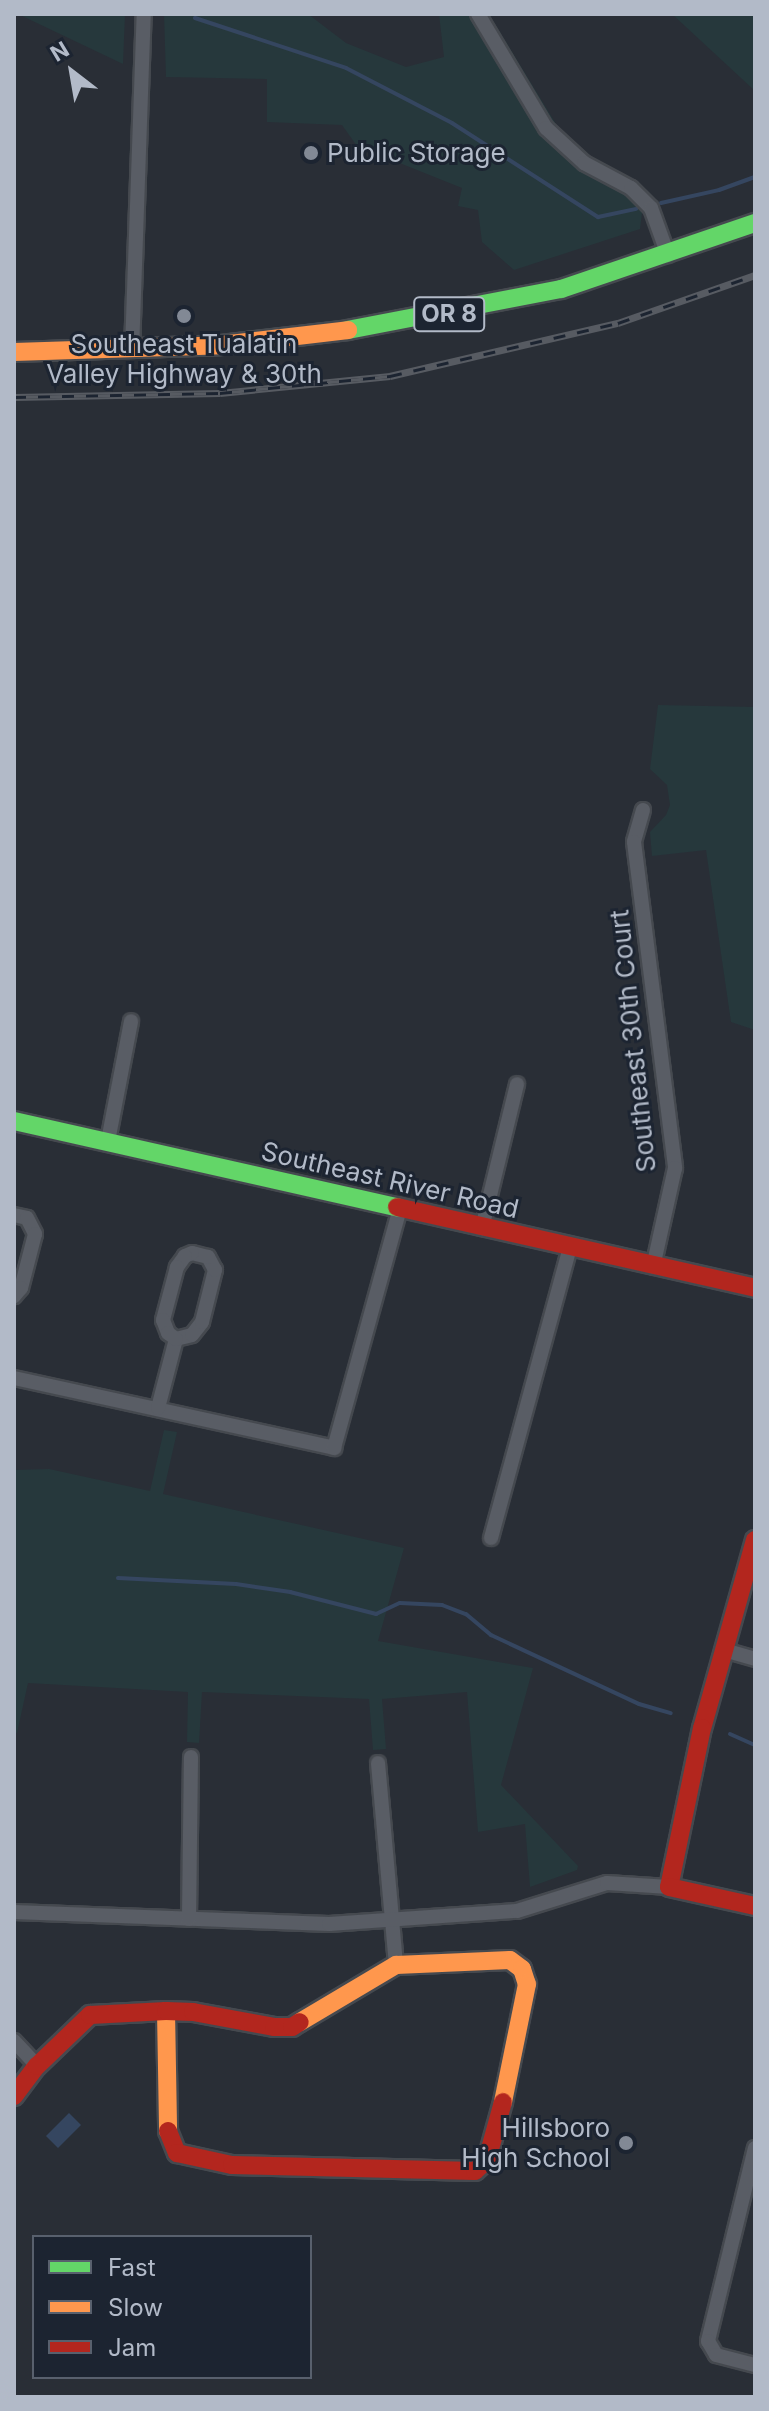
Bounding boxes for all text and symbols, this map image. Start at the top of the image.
north arrow [32,32,112,112]
text: N [46,36,74,67]
place label: Public Storage [327,137,506,169]
marker: Public Storage [302,144,320,162]
road number: OR 8 [413,294,485,334]
marker: Southeast Tualatin Valley Highway & 30th [175,307,193,325]
place label: Southeast Tualatin Valley Highway & 30th [46,328,322,390]
street label: Southeast 30th Court [604,908,662,1174]
street label: Southeast River Road [258,1135,522,1225]
place label: Hillsboro High School [461,2112,610,2174]
marker: Hillsboro High School [617,2134,635,2152]
legend [32,2235,312,2379]
text: Fast [108,2253,156,2282]
text: Slow [108,2293,163,2322]
text: Jam [108,2333,156,2362]

